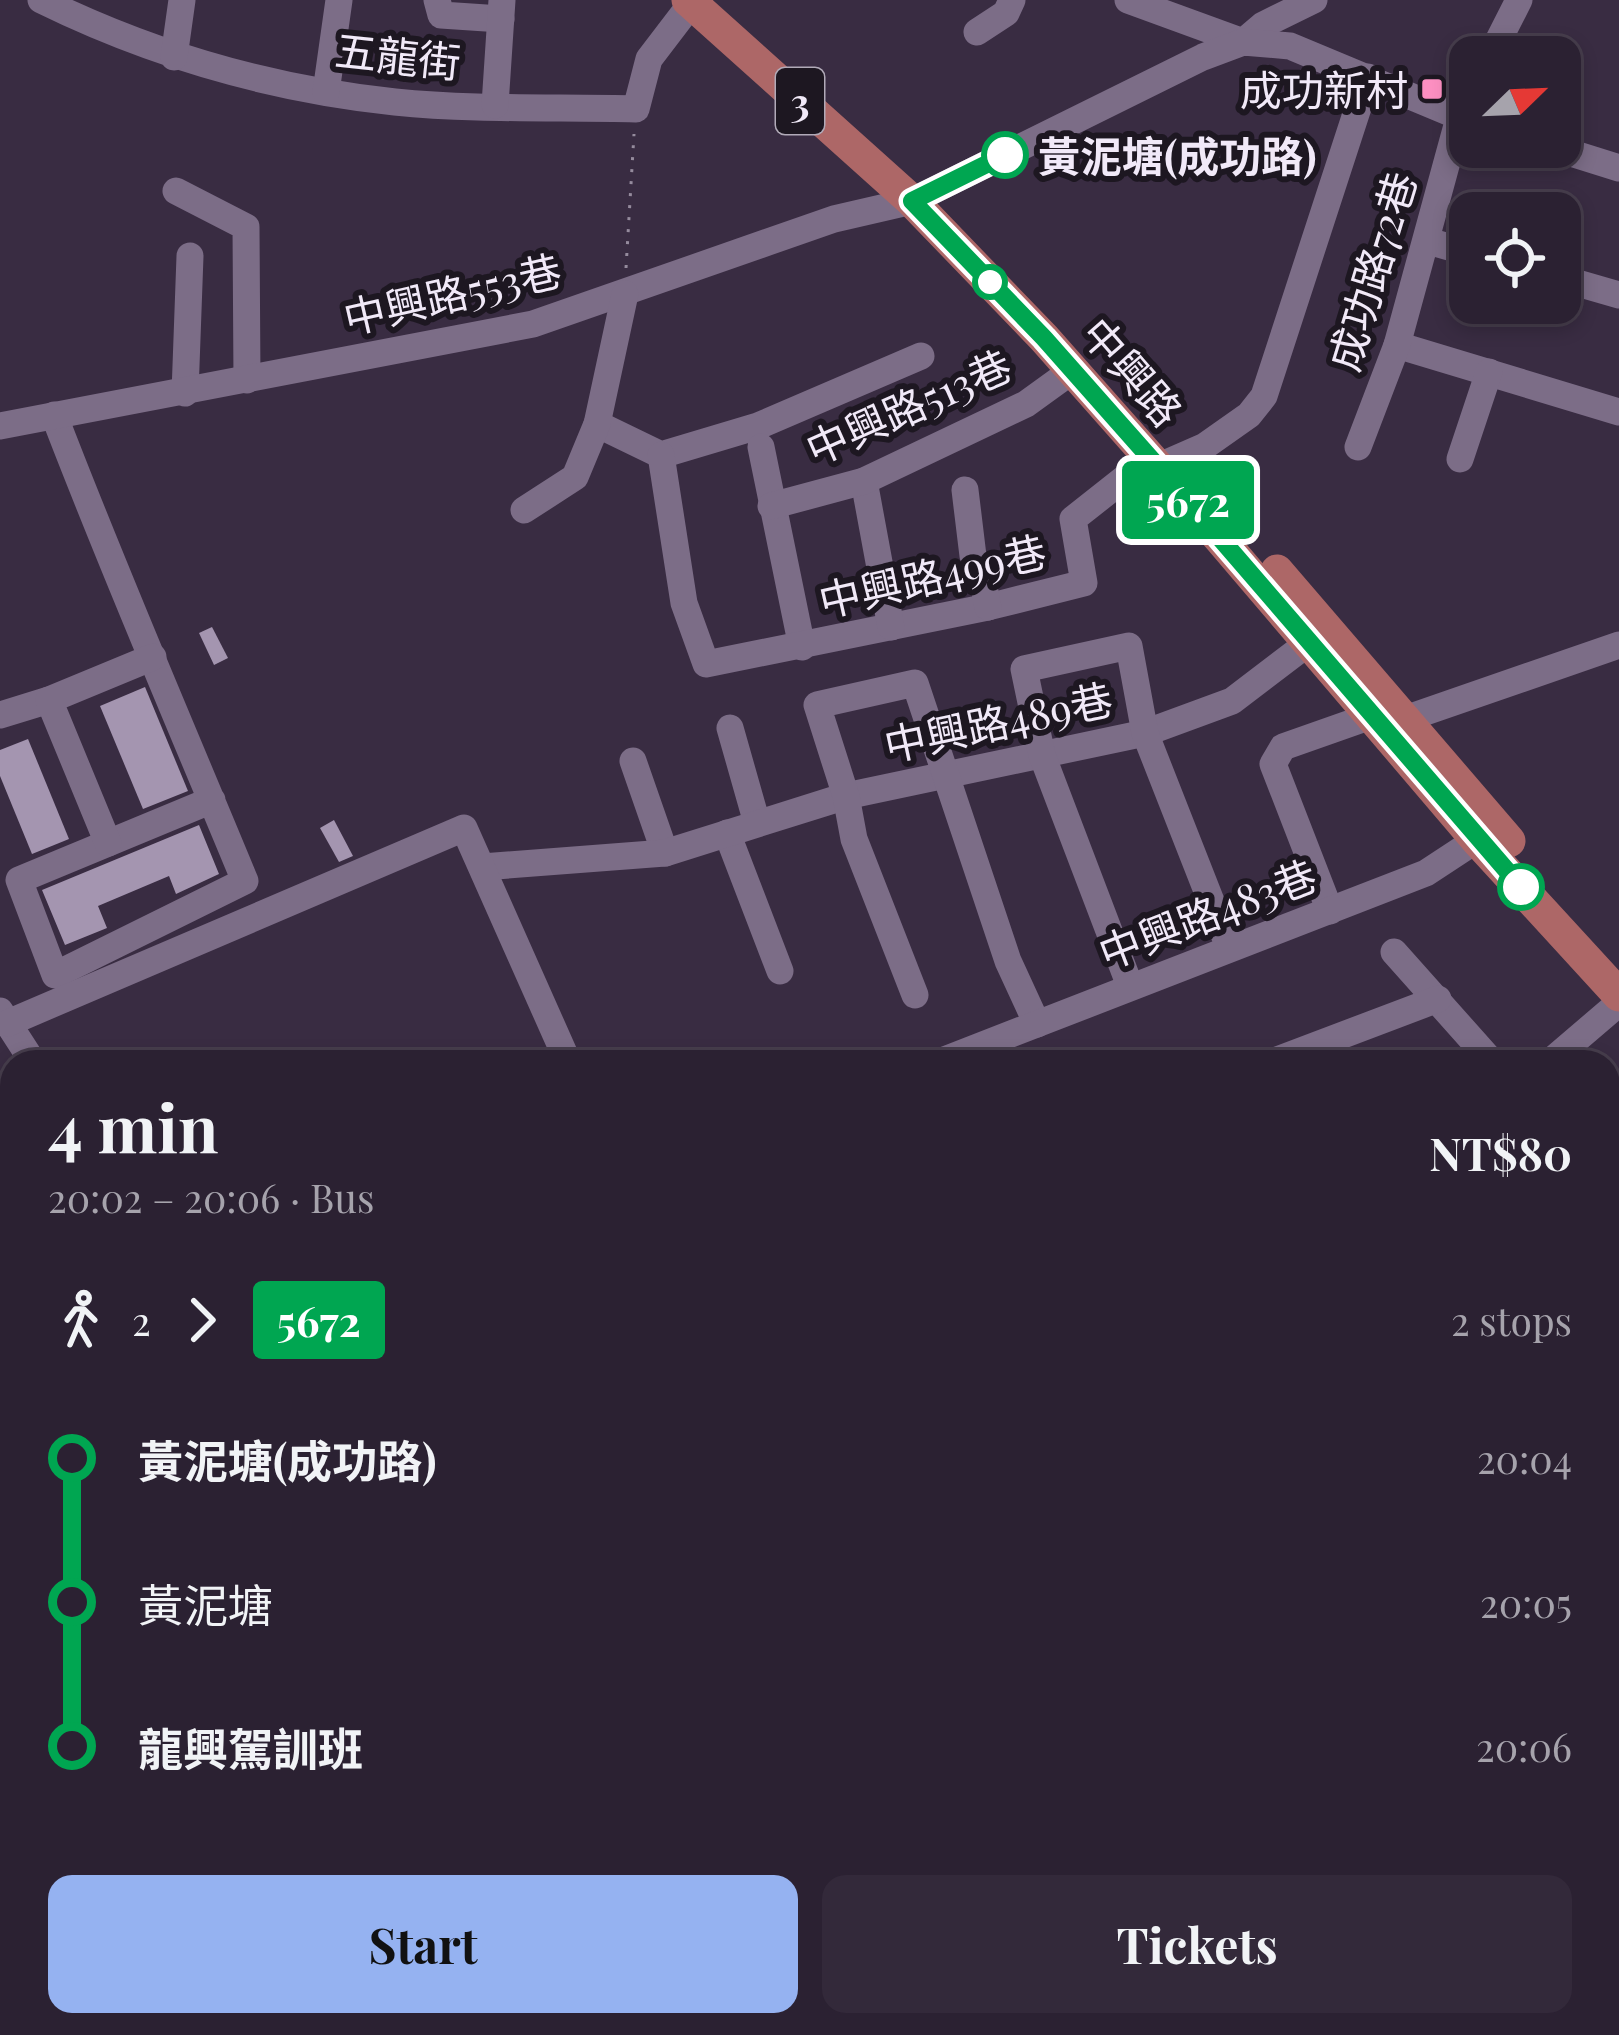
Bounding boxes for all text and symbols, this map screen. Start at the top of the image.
street label: 五龍街 [332,21,464,89]
north arrow [1449,36,1581,168]
map controls [1449,36,1581,324]
place label: 成功新村 [1240,61,1408,117]
road number: 3 [776,68,824,134]
marker: 成功新村 [1419,76,1445,102]
place label: 黃泥塘(成功路) [1038,127,1317,183]
marker: 黃泥塘(成功路) [983,133,1027,177]
street label: 成功路72巷 [1314,165,1428,377]
button: locate [1449,192,1581,324]
street label: 中興路553巷 [338,241,566,345]
unlabelled marker [974,266,1006,298]
street label: 中興路 [1071,305,1195,437]
street label: 中興路513巷 [796,336,1020,476]
line badge: 5672 [1104,461,1272,539]
text: 5672 [1146,472,1230,528]
street label: 中興路499巷 [813,522,1051,628]
street label: 中興路489巷 [879,669,1117,773]
street label: 中興路483巷 [1090,846,1324,980]
unlabelled marker [1499,865,1543,909]
text: 4 min [48,1082,219,1170]
text: NT$80 [1429,1122,1572,1182]
text: 20:02 – 20:06 · Bus [48,1171,374,1223]
icon: walk [48,1287,114,1353]
icon: forward [169,1287,235,1353]
text: 5672 [277,1292,361,1348]
text: 2 [132,1294,151,1346]
text: 2 stops [1451,1294,1572,1346]
text: 黃泥塘(成功路) [138,1429,437,1489]
text: 20:04 [1477,1432,1572,1484]
text: 黃泥塘 [138,1573,273,1633]
text: 20:05 [1480,1576,1572,1628]
text: 龍興駕訓班 [138,1717,363,1777]
text: 20:06 [1476,1720,1572,1772]
button: Start [48,1875,798,2013]
button: Tickets [822,1875,1572,2013]

